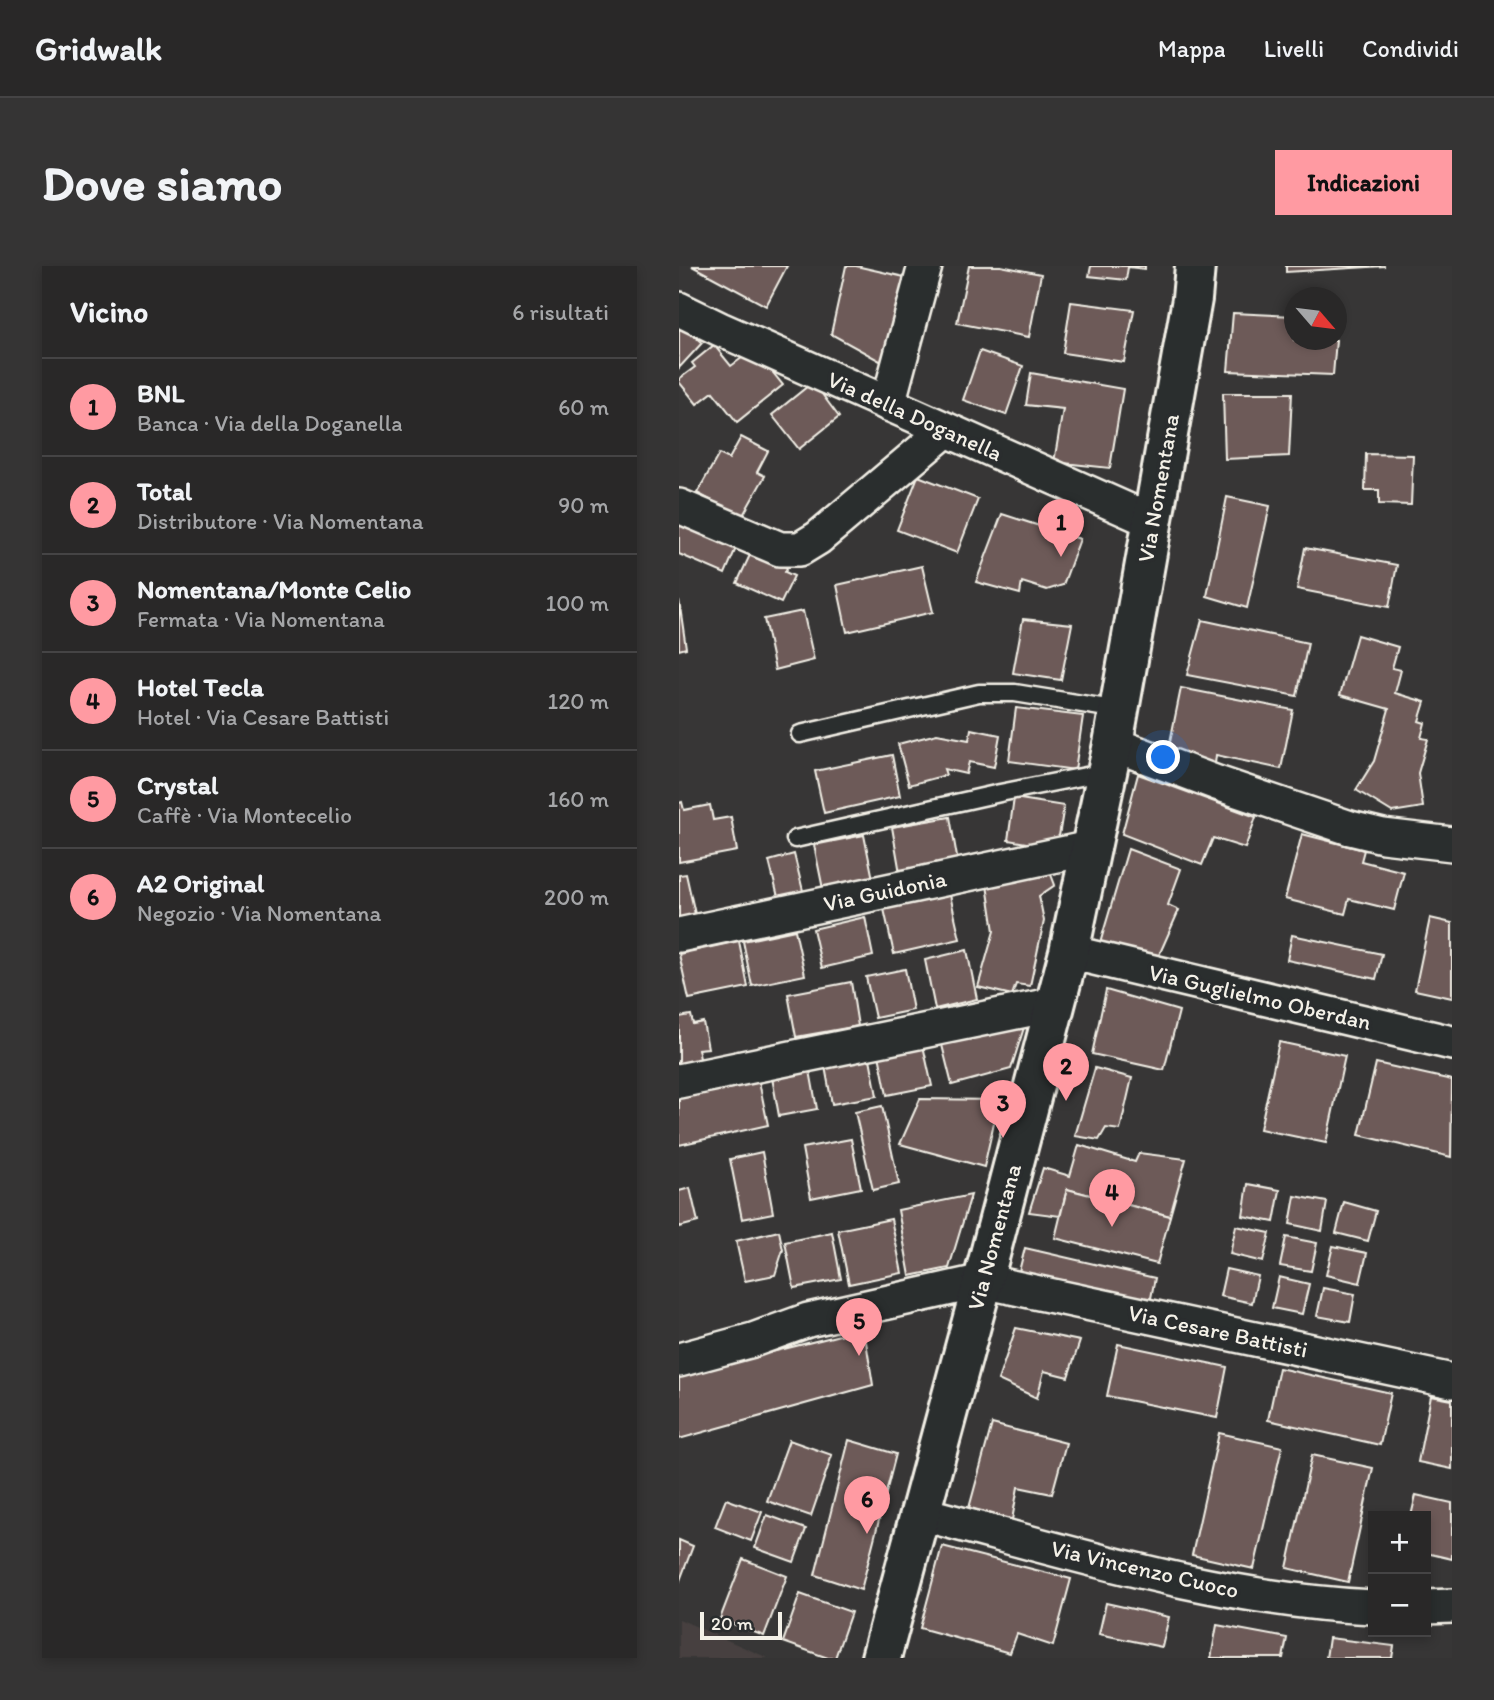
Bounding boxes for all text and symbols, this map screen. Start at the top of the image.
text: Gridwalk [35,29,162,68]
text: Mappa [1158,34,1226,63]
text: Livelli [1264,34,1324,63]
text: Condividi [1362,34,1459,63]
button: Indicazioni [1275,150,1452,215]
text: Dove siamo [42,153,282,212]
north arrow [1284,287,1347,350]
text: Vicino [70,293,148,330]
text: 6 risultati [512,298,609,326]
street label: Via della Doganella [823,365,1007,467]
text: BNL [137,377,184,409]
text: 1 [88,393,98,421]
text: 60 m [558,393,609,421]
text: Banca · Via della Doganella [137,409,403,437]
street label: Via Nomentana [1131,411,1185,565]
text: Total [137,475,192,507]
text: 2 [87,491,99,519]
text: 90 m [558,491,609,519]
pin: 1 [1038,499,1084,557]
text: Distributore · Via Nomentana [137,507,424,535]
text: Nomentana/Monte Celio [137,573,411,605]
text: 3 [87,589,99,617]
text: 100 m [545,589,609,617]
text: Fermata · Via Nomentana [137,605,385,633]
text: Hotel Tecla [137,671,264,703]
text: 4 [86,687,100,715]
text: 120 m [548,687,609,715]
text: Hotel · Via Cesare Battisti [137,703,389,731]
your location [1146,740,1180,774]
text: Crystal [137,769,218,801]
text: 5 [87,785,99,813]
text: 160 m [547,785,609,813]
text: Caffè · Via Montecelio [137,801,352,829]
street label: Via Guidonia [821,864,949,918]
text: A2 Original [137,867,264,899]
text: 6 [87,883,99,911]
text: 200 m [544,883,609,911]
text: Negozio · Via Nomentana [137,899,382,927]
street label: Via Guglielmo Oberdan [1146,958,1374,1036]
pin: 2 [1043,1043,1089,1101]
pin: 3 [980,1080,1026,1138]
street label: Via Nomentana [961,1161,1027,1313]
pin: 4 [1089,1169,1135,1227]
pin: 5 [836,1298,882,1356]
street label: Via Cesare Battisti [1126,1298,1310,1364]
pin: 6 [844,1476,890,1534]
map controls [1368,1511,1431,1637]
button: + [1368,1511,1431,1574]
street label: Via Vincenzo Cuoco [1048,1534,1242,1604]
button: − [1368,1574,1431,1637]
scale bar [700,1609,782,1641]
text: 20 m [711,1612,753,1635]

